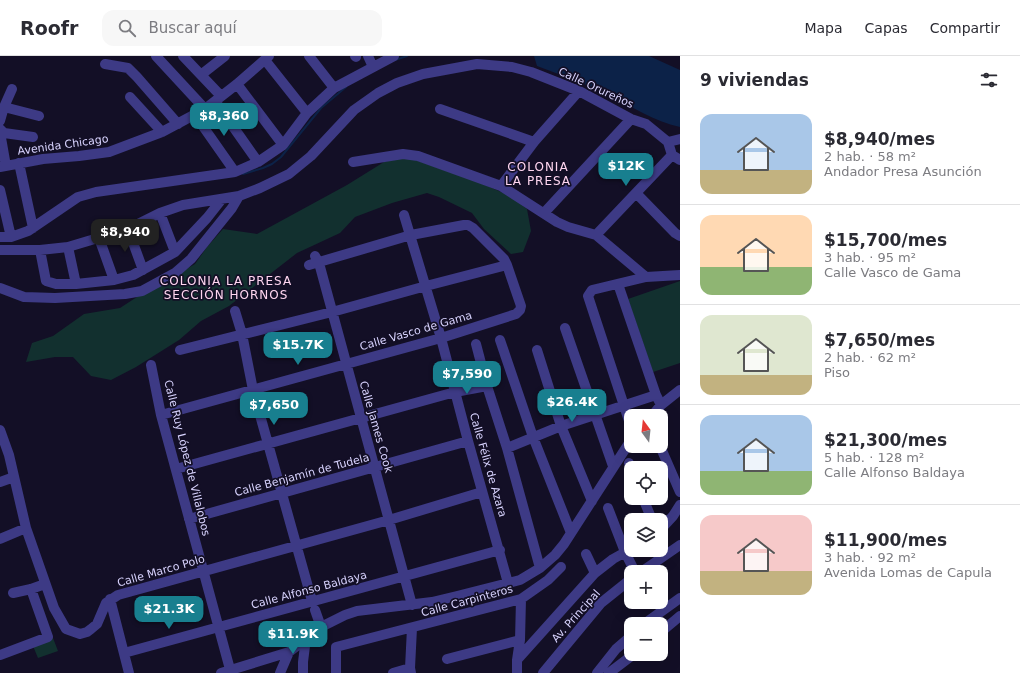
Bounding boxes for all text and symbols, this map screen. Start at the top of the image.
search box [102,10,382,46]
text: Roofr [20,17,78,39]
icon: search [116,17,138,39]
text: Buscar aquí [148,19,237,37]
text: Mapa [804,20,843,36]
text: Capas [865,20,908,36]
text: Compartir [930,20,1000,36]
street label: Calle Orureños [556,65,636,111]
icon: filters [978,69,1000,91]
text: 9 viviendas [700,70,809,90]
pin: $8,360 [191,103,257,137]
text: $8,360 [199,108,249,123]
text: $8,940/mes [824,129,935,149]
icon: home [732,130,780,178]
street label: Avenida Chicago [17,132,110,158]
text: 2 hab. · 58 m² [824,149,916,164]
pin: $12K [602,153,650,187]
text: $12K [607,158,645,173]
district label: COLONIA LA PRESA [505,160,571,188]
text: Andador Presa Asunción [824,164,982,179]
pin: $8,940 [92,219,158,253]
text: $8,940 [100,224,150,239]
text: $15,700/mes [824,230,947,250]
icon: home [732,231,780,279]
text: 3 hab. · 95 m² [824,250,916,265]
text: Calle Vasco de Gama [824,265,961,280]
district label: COLONIA LA PRESA SECCIÓN HORNOS [160,274,292,302]
street label: Calle Vasco de Gama [358,309,474,353]
text: $7,650/mes [824,330,935,350]
icon: home [732,331,780,379]
pin: $15.7K [265,332,331,366]
text: $15.7K [272,337,324,352]
text: 2 hab. · 62 m² [824,350,916,365]
pin: $7,590 [434,361,500,395]
text: Piso [824,365,850,380]
text: $7,590 [442,366,492,381]
street label: Calle Ruy López de Villalobos [161,379,213,538]
street label: Calle James Cook [357,380,396,475]
pin: $26.4K [539,389,605,423]
pin: $7,650 [241,392,307,426]
text: $26.4K [546,394,598,409]
text: $7,650 [249,397,299,412]
north arrow [624,409,668,453]
map controls [624,409,668,661]
street label: Calle Félix de Azara [467,411,509,519]
text: $21,300/mes [824,430,947,450]
icon: home [732,431,780,479]
text: 5 hab. · 128 m² [824,450,924,465]
street label: Calle Benjamín de Tudela [233,451,371,499]
button: locate [624,461,668,505]
text: Calle Alfonso Baldaya [824,465,965,480]
button: layers [624,513,668,557]
text: $11,900/mes [824,530,947,550]
icon: home [732,531,780,579]
text: 3 hab. · 92 m² [824,550,916,565]
street label: Calle Marco Polo [116,552,206,590]
button: + [624,565,668,609]
text: Avenida Lomas de Capula [824,565,992,580]
street label: Calle Alfonso Baldaya [250,568,368,612]
street label: Calle Carpinteros [420,582,515,620]
street label: Av. Principal [549,587,603,645]
pin: $21.3K [136,596,202,630]
text: $21.3K [143,601,195,616]
button: − [624,617,668,661]
pin: $11.9K [260,621,326,655]
text: $11.9K [267,626,319,641]

